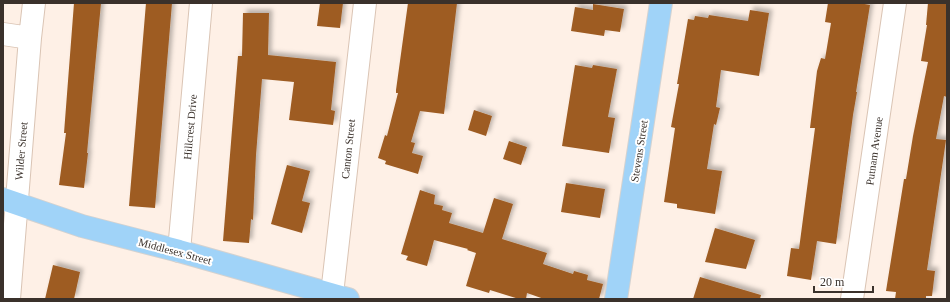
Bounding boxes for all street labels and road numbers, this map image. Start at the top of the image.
street label: Hillcrest Drive [181,94,199,160]
street label: Putnam Avenue [863,116,885,186]
street label: Canton Street [339,118,357,180]
street label: Stevens Street [628,119,650,183]
street label: Wilder Street [12,121,30,181]
street label: Middlesex Street [137,236,213,266]

